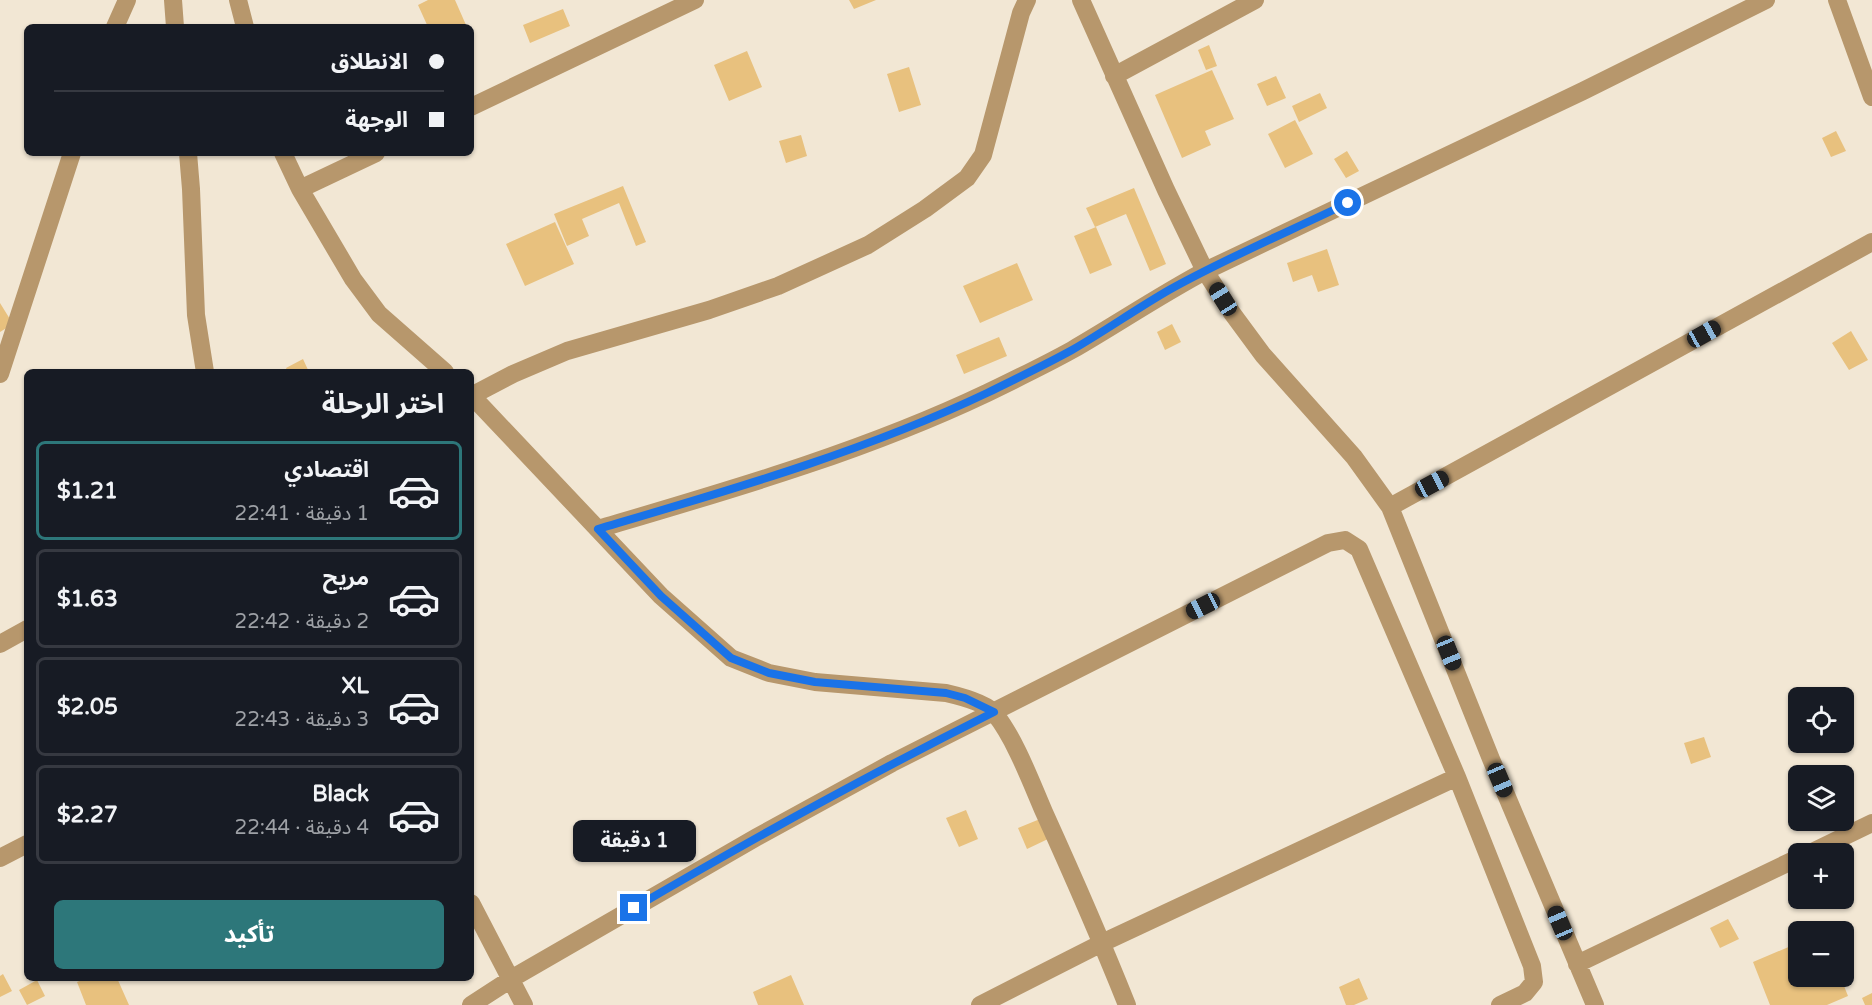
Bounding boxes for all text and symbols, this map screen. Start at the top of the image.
text: الانطلاق [331,49,408,75]
text: الوجهة [345,107,408,133]
route start [1334,189,1361,216]
car [1206,279,1240,319]
car [1684,317,1724,351]
text: اختر الرحلة [322,388,444,421]
text: اقتصادي [284,457,369,483]
icon: car [387,464,441,518]
car [1412,468,1452,500]
text: $1.21 [57,478,118,504]
text: 1 دقيقة · 22:41 [235,502,369,526]
text: مريح [323,565,369,591]
icon: car [387,572,441,626]
text: $1.63 [57,586,118,612]
car [1183,590,1223,622]
text: 2 دقيقة · 22:42 [235,610,369,634]
car [1434,633,1464,673]
text: XL [342,673,369,699]
icon: car [387,680,441,734]
map controls [1788,687,1854,987]
button: locate [1788,687,1854,753]
text: $2.05 [57,694,118,720]
text: 3 دقيقة · 22:43 [235,708,369,732]
car [1485,760,1515,800]
button: layers [1788,765,1854,831]
text: Black [312,781,369,807]
icon: car [387,788,441,842]
text: $2.27 [57,802,118,828]
text: 4 دقيقة · 22:44 [235,816,369,840]
callout: 1 دقيقة [572,821,696,863]
text: 1 دقيقة [600,829,669,853]
button: + [1788,843,1854,909]
route end [620,894,647,921]
button: تأكيد [54,900,444,969]
car [1545,903,1575,943]
button: − [1788,921,1854,987]

